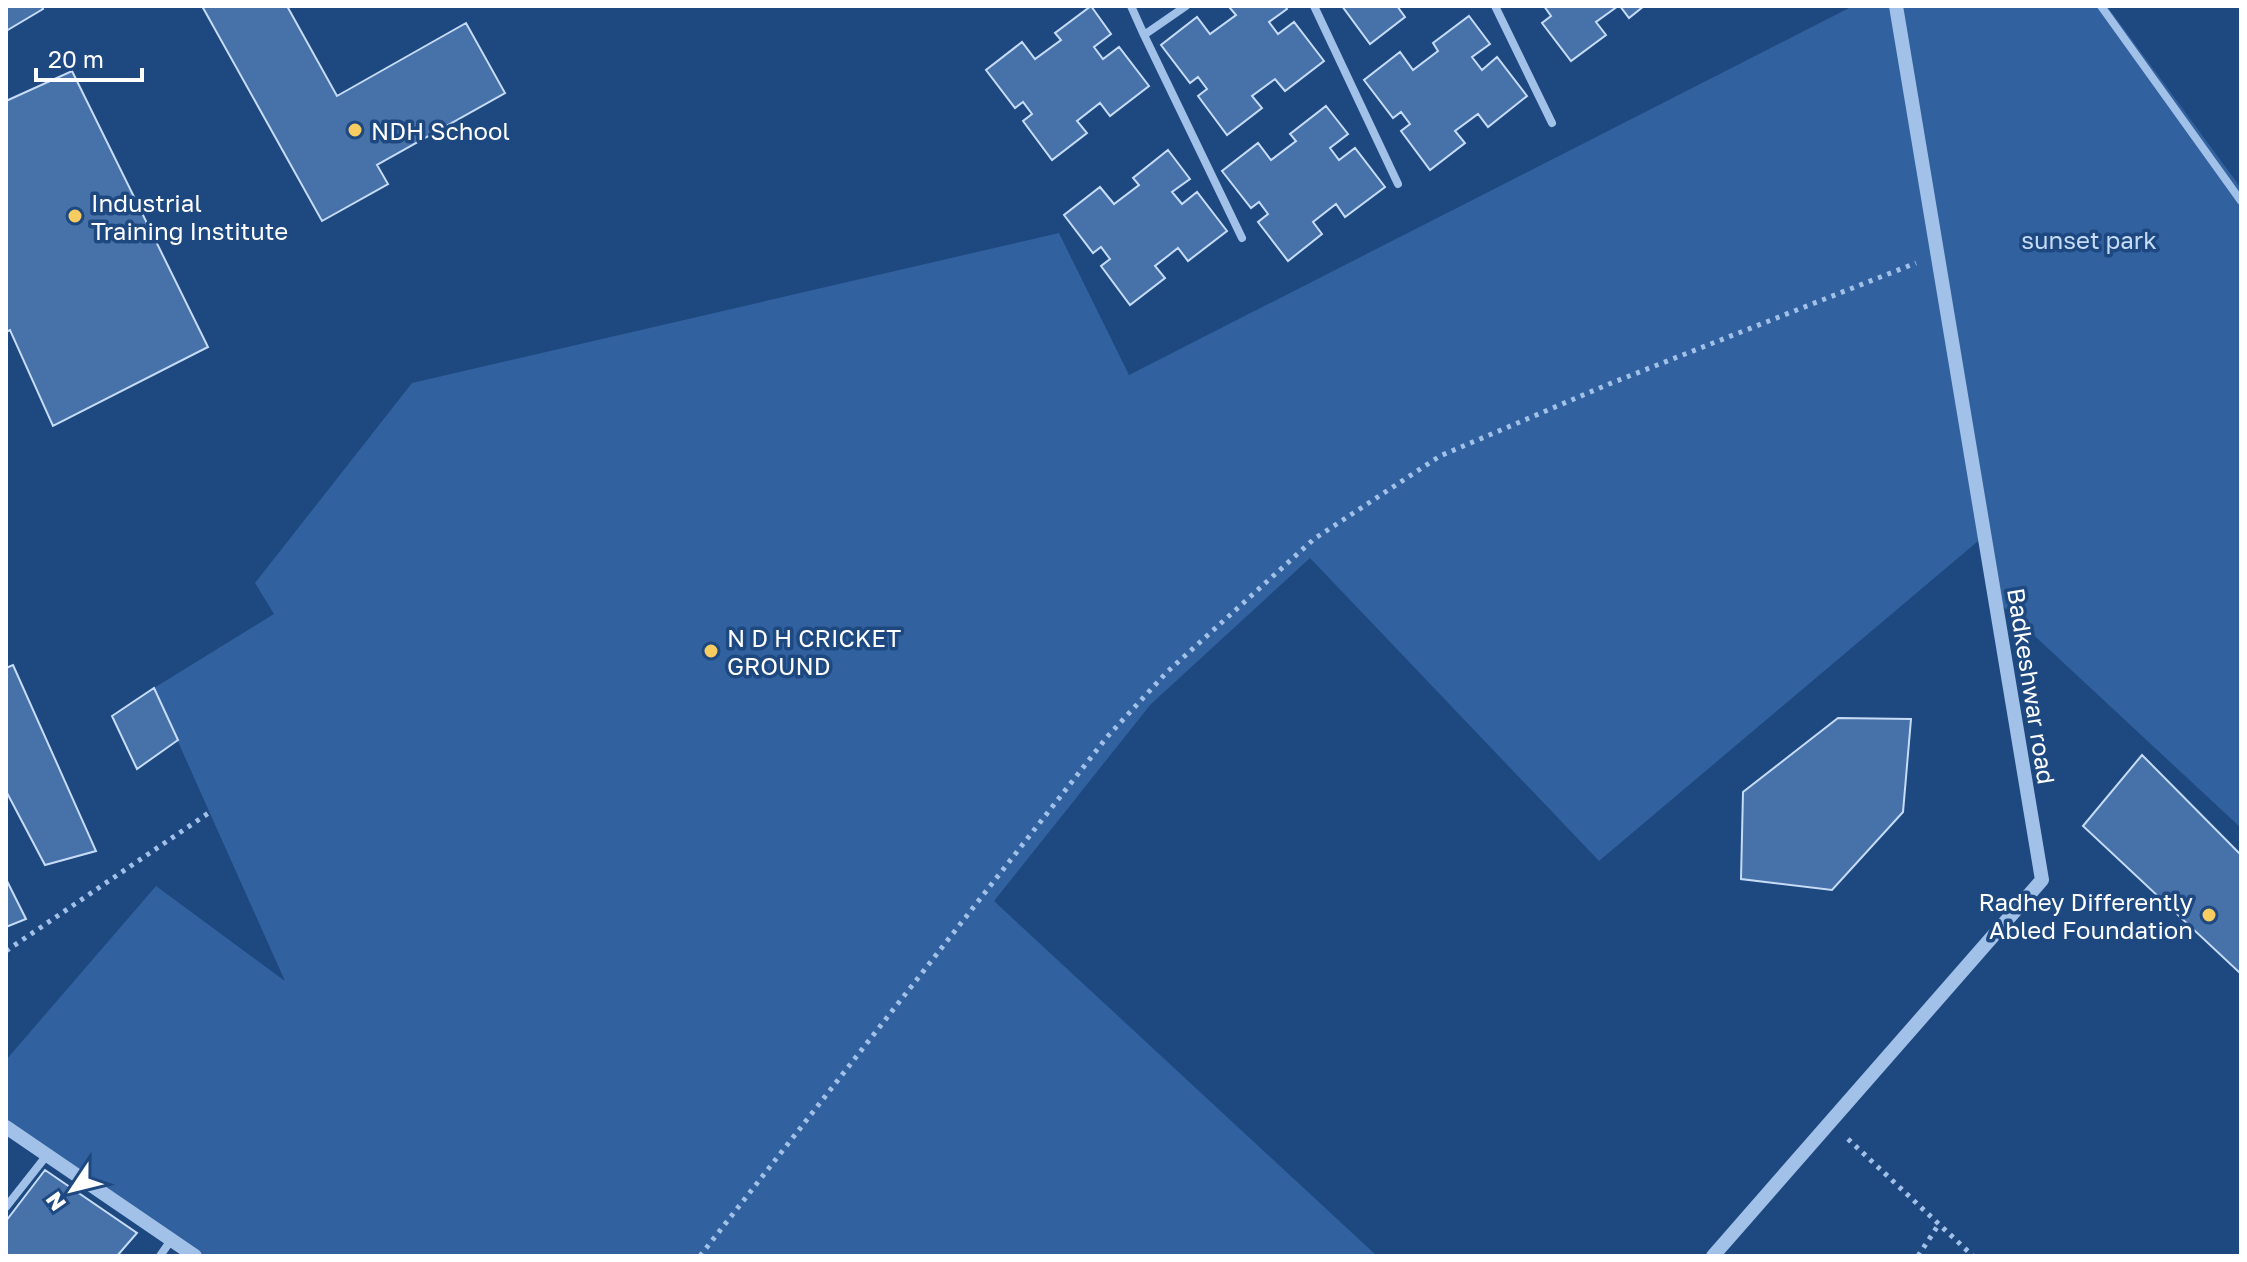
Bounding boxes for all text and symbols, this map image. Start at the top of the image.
scale bar [36,32,142,82]
text: 20 m [48,44,104,73]
place label: NDH School [371,116,510,145]
marker: NDH School [346,121,364,139]
place label: Industrial Training Institute [91,188,288,245]
marker: Industrial Training Institute [66,207,84,225]
park label: sunset park [2021,225,2157,254]
street label: Badkeshwar road [2002,586,2062,786]
place label: N D H CRICKET GROUND [727,623,901,680]
marker: N D H CRICKET GROUND [702,642,720,660]
place label: Radhey Differently Abled Foundation [1978,887,2193,944]
marker: Radhey Differently Abled Foundation [2200,906,2218,924]
north arrow [32,1150,112,1230]
text: N [39,1187,71,1216]

